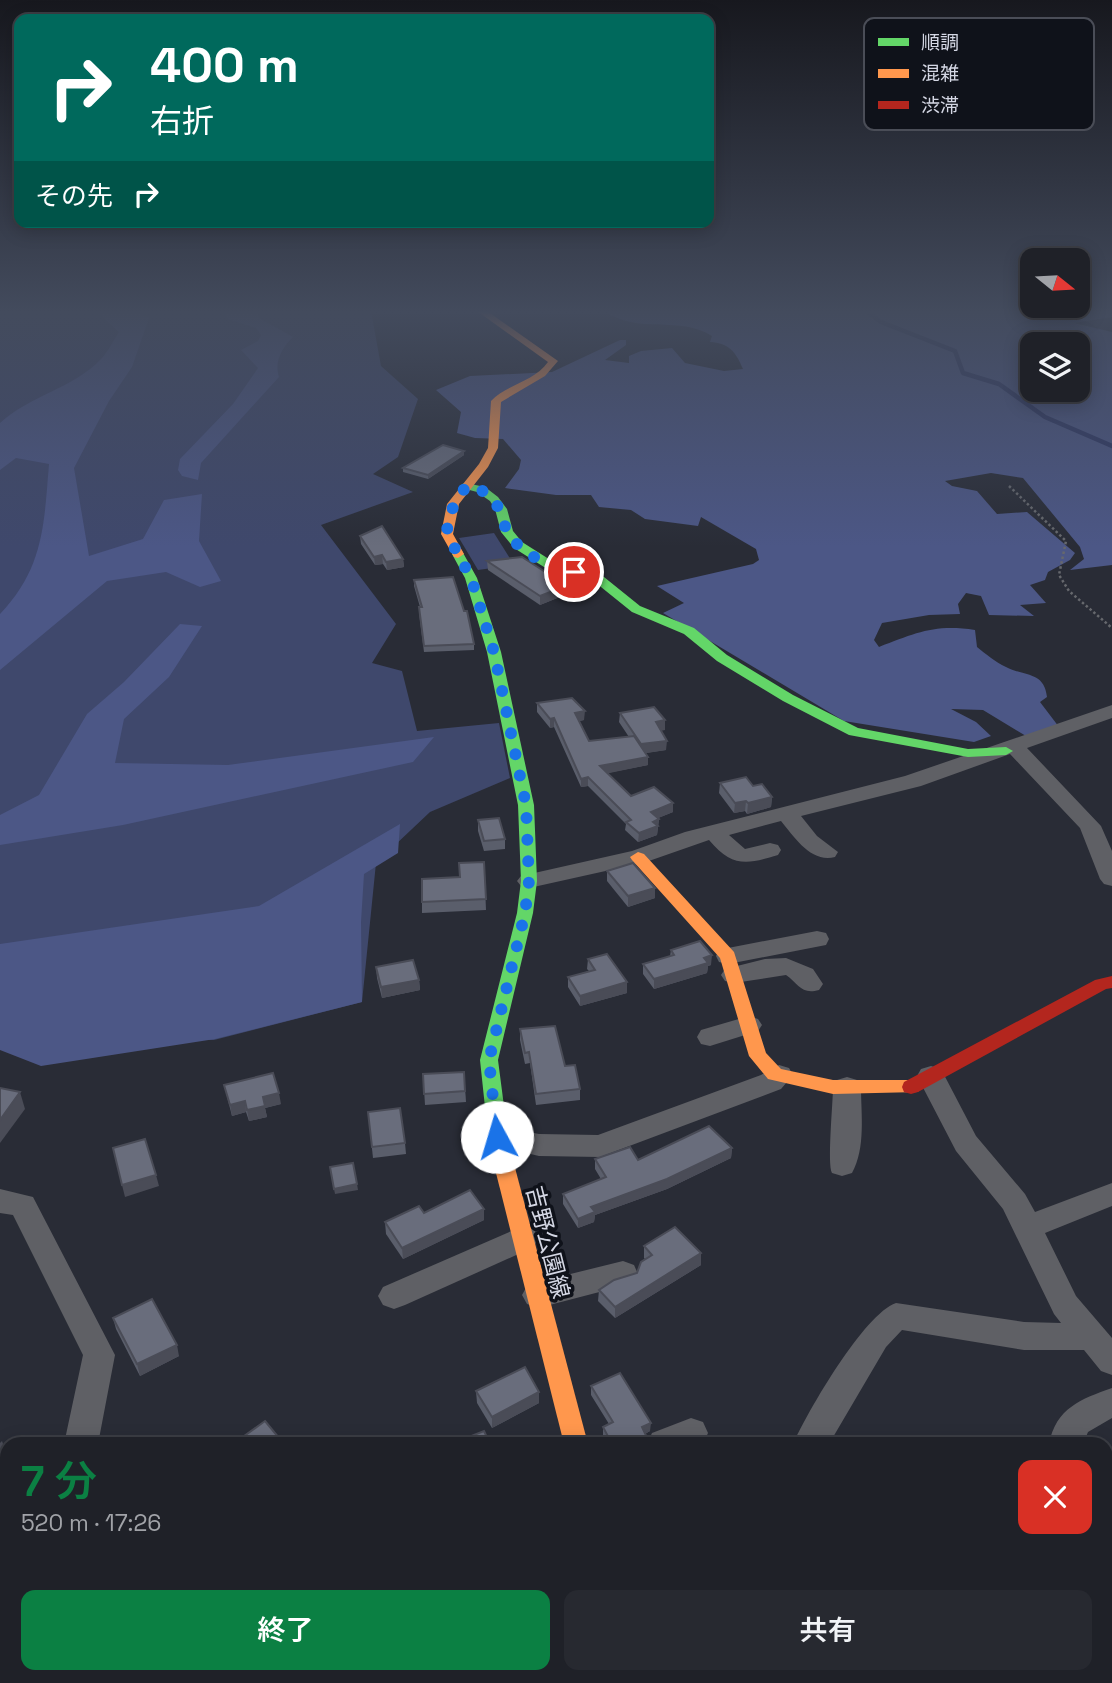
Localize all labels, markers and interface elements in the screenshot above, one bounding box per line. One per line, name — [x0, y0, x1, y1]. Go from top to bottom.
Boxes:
legend — [864, 18, 1094, 130]
text: 順調 — [921, 30, 959, 55]
text: 400 m — [150, 34, 299, 96]
icon: right — [35, 42, 126, 133]
text: 混雑 — [921, 61, 959, 86]
text: 渋滞 — [921, 93, 959, 118]
text: 右折 — [150, 101, 214, 141]
icon: right — [127, 175, 165, 213]
text: その先 — [35, 179, 113, 213]
north arrow — [1020, 248, 1090, 318]
map controls — [1020, 248, 1090, 402]
button: layers — [1020, 332, 1090, 402]
pin — [544, 542, 604, 602]
icon: arrive — [555, 553, 593, 591]
position arrow — [460, 1100, 534, 1174]
street label: 吉野公園線 — [520, 1183, 576, 1301]
text: 7 分 — [21, 1455, 97, 1508]
button: close — [1018, 1460, 1092, 1534]
text: 520 m · 17:26 — [21, 1508, 161, 1538]
button: 終了 — [21, 1590, 550, 1670]
button: 共有 — [564, 1590, 1092, 1670]

